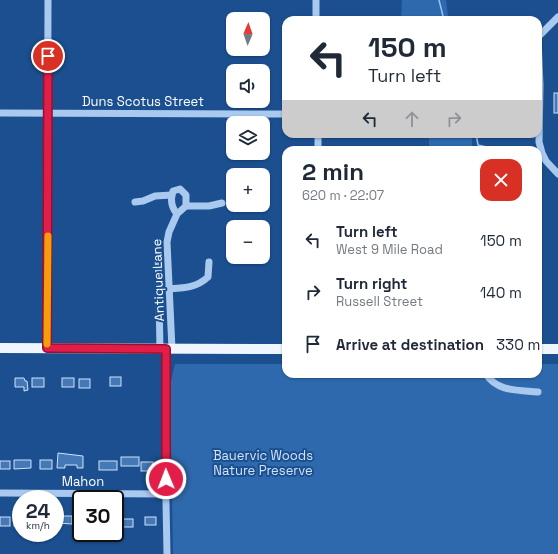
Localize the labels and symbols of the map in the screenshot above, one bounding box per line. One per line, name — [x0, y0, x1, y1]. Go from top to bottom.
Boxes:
north arrow — [226, 12, 270, 56]
pin — [31, 39, 65, 73]
street label: Duns Scotus Street — [82, 93, 204, 110]
street label: Antique Lane — [148, 238, 168, 322]
park label: Bauervic Woods Nature Preserve — [213, 447, 313, 479]
position arrow — [145, 458, 187, 500]
street label: Mahon — [62, 473, 104, 490]
speed limit sign: 30 — [72, 490, 124, 542]

